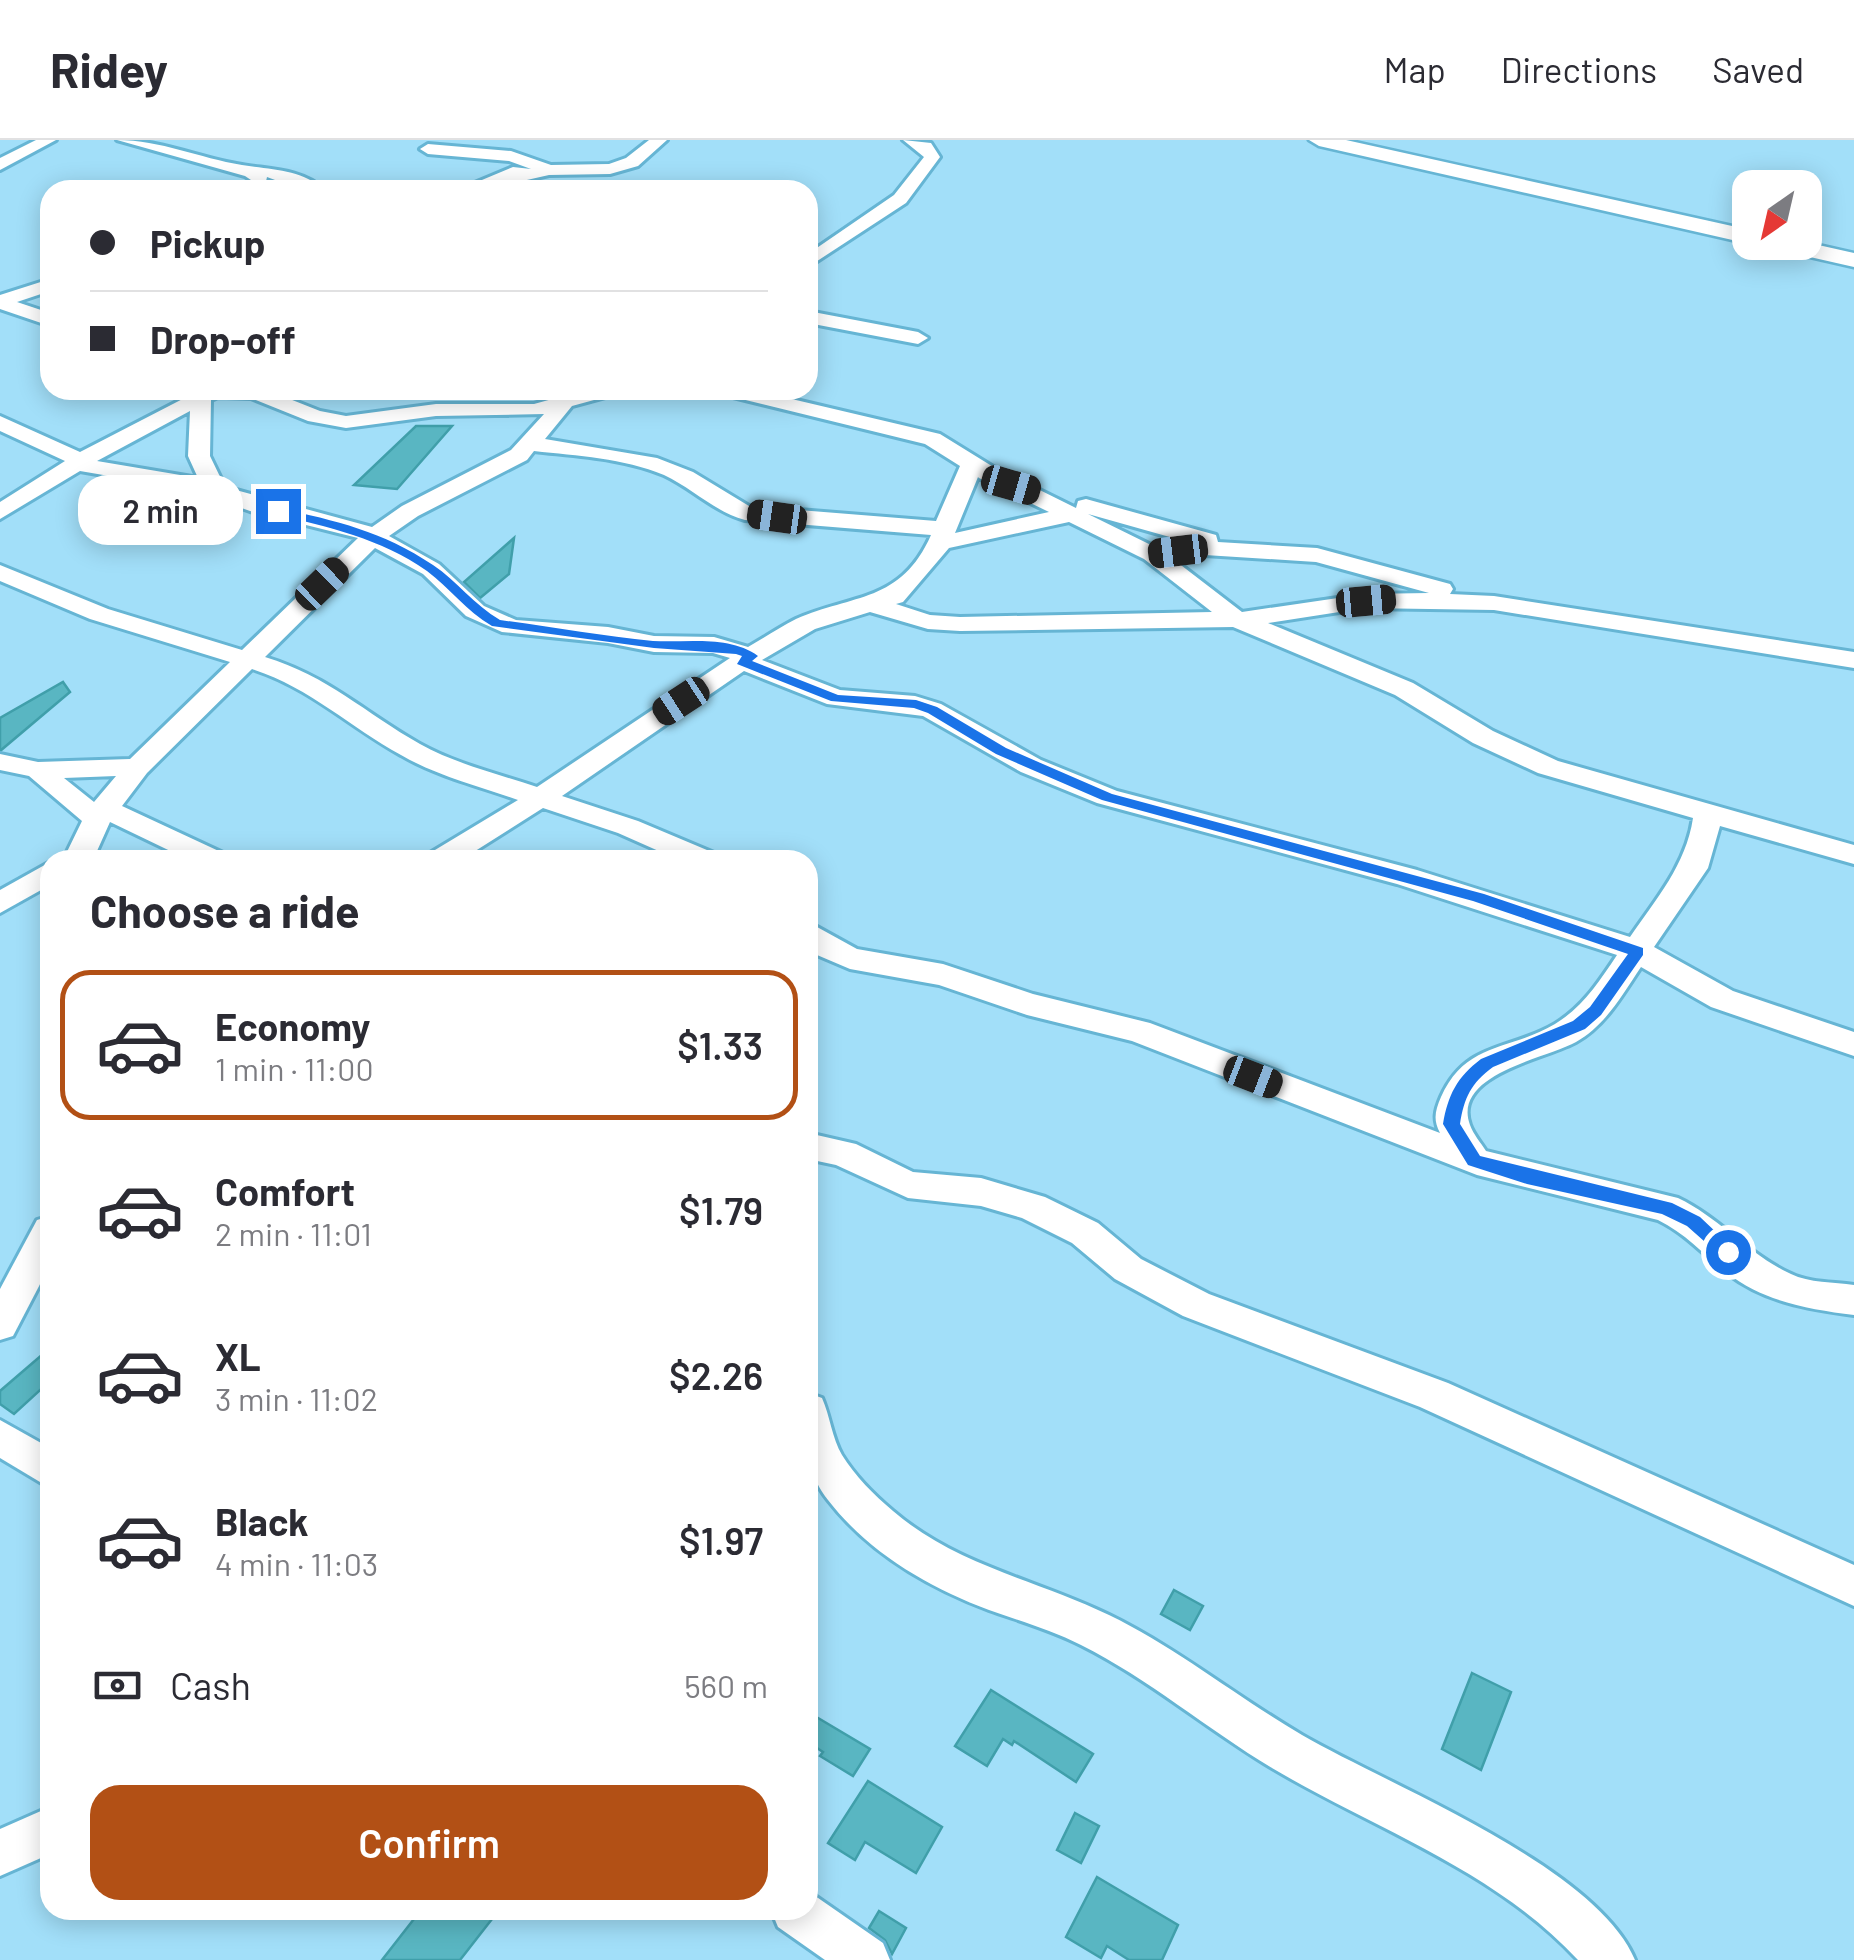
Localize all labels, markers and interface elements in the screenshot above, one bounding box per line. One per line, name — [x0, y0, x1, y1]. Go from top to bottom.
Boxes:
text: Ridey — [50, 40, 168, 98]
text: Map — [1384, 48, 1446, 90]
text: Directions — [1501, 48, 1657, 90]
text: Saved — [1712, 48, 1804, 90]
north arrow — [1732, 170, 1822, 260]
map controls — [1732, 170, 1822, 260]
text: Pickup — [150, 220, 265, 266]
text: Drop-off — [150, 316, 296, 362]
car — [978, 462, 1044, 508]
callout: 2 min — [78, 476, 243, 546]
route end — [256, 489, 301, 534]
text: 2 min — [122, 491, 199, 529]
car — [745, 498, 809, 536]
car — [1146, 532, 1210, 570]
car — [290, 552, 354, 616]
car — [1335, 583, 1397, 619]
car — [648, 672, 714, 730]
text: Choose a ride — [90, 883, 360, 937]
icon: car — [95, 1000, 185, 1090]
text: Economy — [215, 1003, 370, 1049]
text: $1.33 — [677, 1022, 763, 1068]
text: 1 min · 11:00 — [215, 1049, 374, 1087]
car — [1220, 1052, 1286, 1102]
icon: car — [95, 1165, 185, 1255]
text: Comfort — [215, 1168, 355, 1214]
text: $1.79 — [679, 1187, 763, 1233]
text: 2 min · 11:01 — [215, 1214, 372, 1252]
route start — [1706, 1230, 1751, 1275]
icon: car — [95, 1330, 185, 1420]
text: XL — [215, 1333, 261, 1379]
text: $2.26 — [669, 1352, 763, 1398]
text: 3 min · 11:02 — [215, 1379, 378, 1417]
icon: car — [95, 1495, 185, 1585]
text: Black — [215, 1498, 309, 1544]
text: $1.97 — [679, 1517, 763, 1563]
text: 4 min · 11:03 — [215, 1544, 378, 1582]
icon: cash — [90, 1658, 145, 1713]
text: Cash — [170, 1662, 251, 1708]
text: 560 m — [684, 1666, 768, 1704]
button: Confirm — [90, 1785, 768, 1900]

